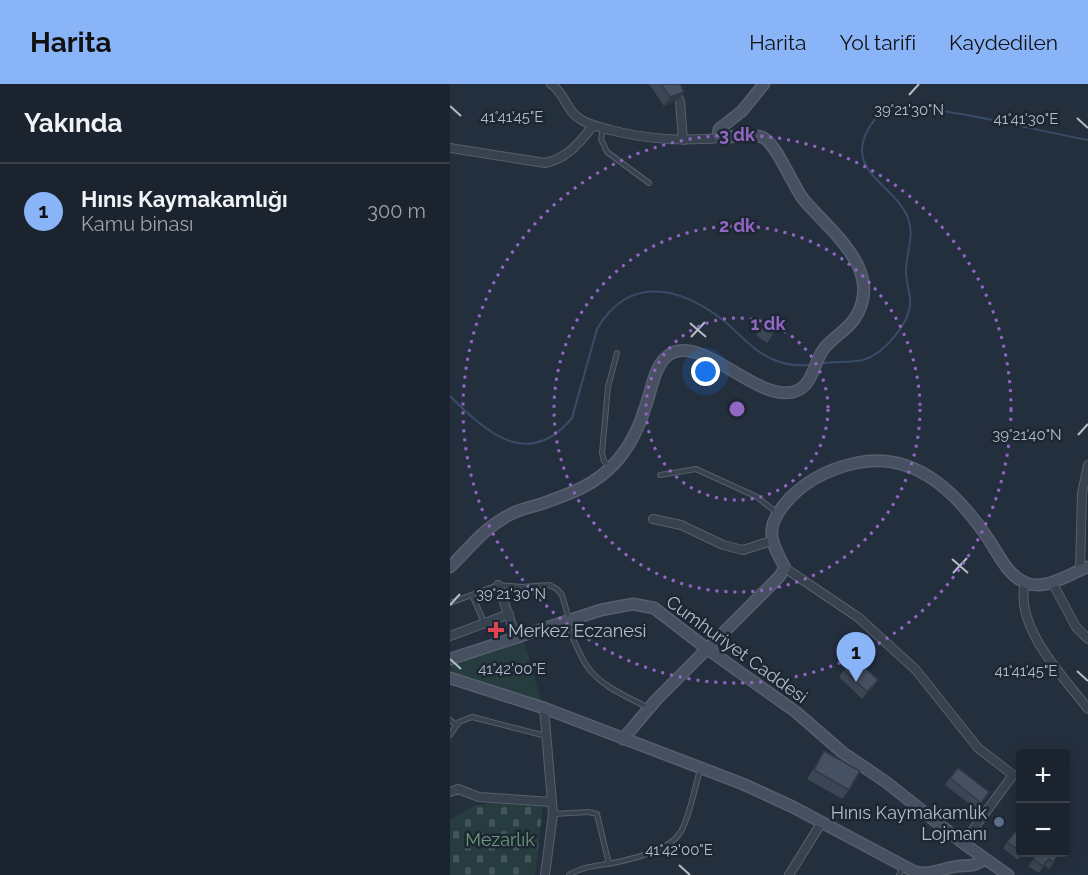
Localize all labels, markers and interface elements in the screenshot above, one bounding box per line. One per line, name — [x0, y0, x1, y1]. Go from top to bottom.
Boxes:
text: Harita — [30, 26, 112, 59]
text: Harita — [749, 30, 806, 55]
text: Yol tarifi — [839, 30, 916, 55]
text: Kaydedilen — [949, 30, 1058, 55]
text: 39°21'30"N — [874, 101, 944, 119]
text: Yakında — [24, 108, 122, 138]
text: 41°41'45"E — [481, 108, 544, 126]
text: 41°41'30"E — [994, 110, 1058, 128]
text: 3 dk — [719, 124, 756, 145]
text: Hınıs Kaymakamlığı — [81, 186, 288, 212]
text: 1 — [39, 199, 48, 223]
text: 300 m — [367, 199, 426, 223]
text: Kamu binası — [81, 212, 193, 236]
text: 2 dk — [719, 215, 756, 236]
text: 1 dk — [751, 313, 786, 334]
your location — [691, 357, 720, 386]
centre of rings — [727, 399, 747, 419]
text: 39°21'40"N — [992, 426, 1062, 444]
text: 39°21'30"N — [476, 585, 546, 603]
street label: Cumhuriyet Caddesi — [662, 591, 812, 707]
place label: Merkez Eczanesi — [508, 620, 646, 641]
marker: Merkez Eczanesi — [489, 623, 503, 637]
pin: 1 — [836, 632, 876, 682]
text: 41°42'00"E — [478, 660, 546, 678]
text: 41°41'45"E — [995, 662, 1058, 680]
map controls — [1016, 749, 1070, 857]
button: + — [1016, 749, 1070, 803]
place label: Hınıs Kaymakamlık Lojmanı — [831, 802, 987, 844]
button: − — [1016, 803, 1070, 857]
marker: Hınıs Kaymakamlık Lojmanı — [992, 815, 1006, 829]
park label: Mezarlık — [465, 829, 535, 850]
text: 41°42'00"E — [645, 841, 713, 859]

